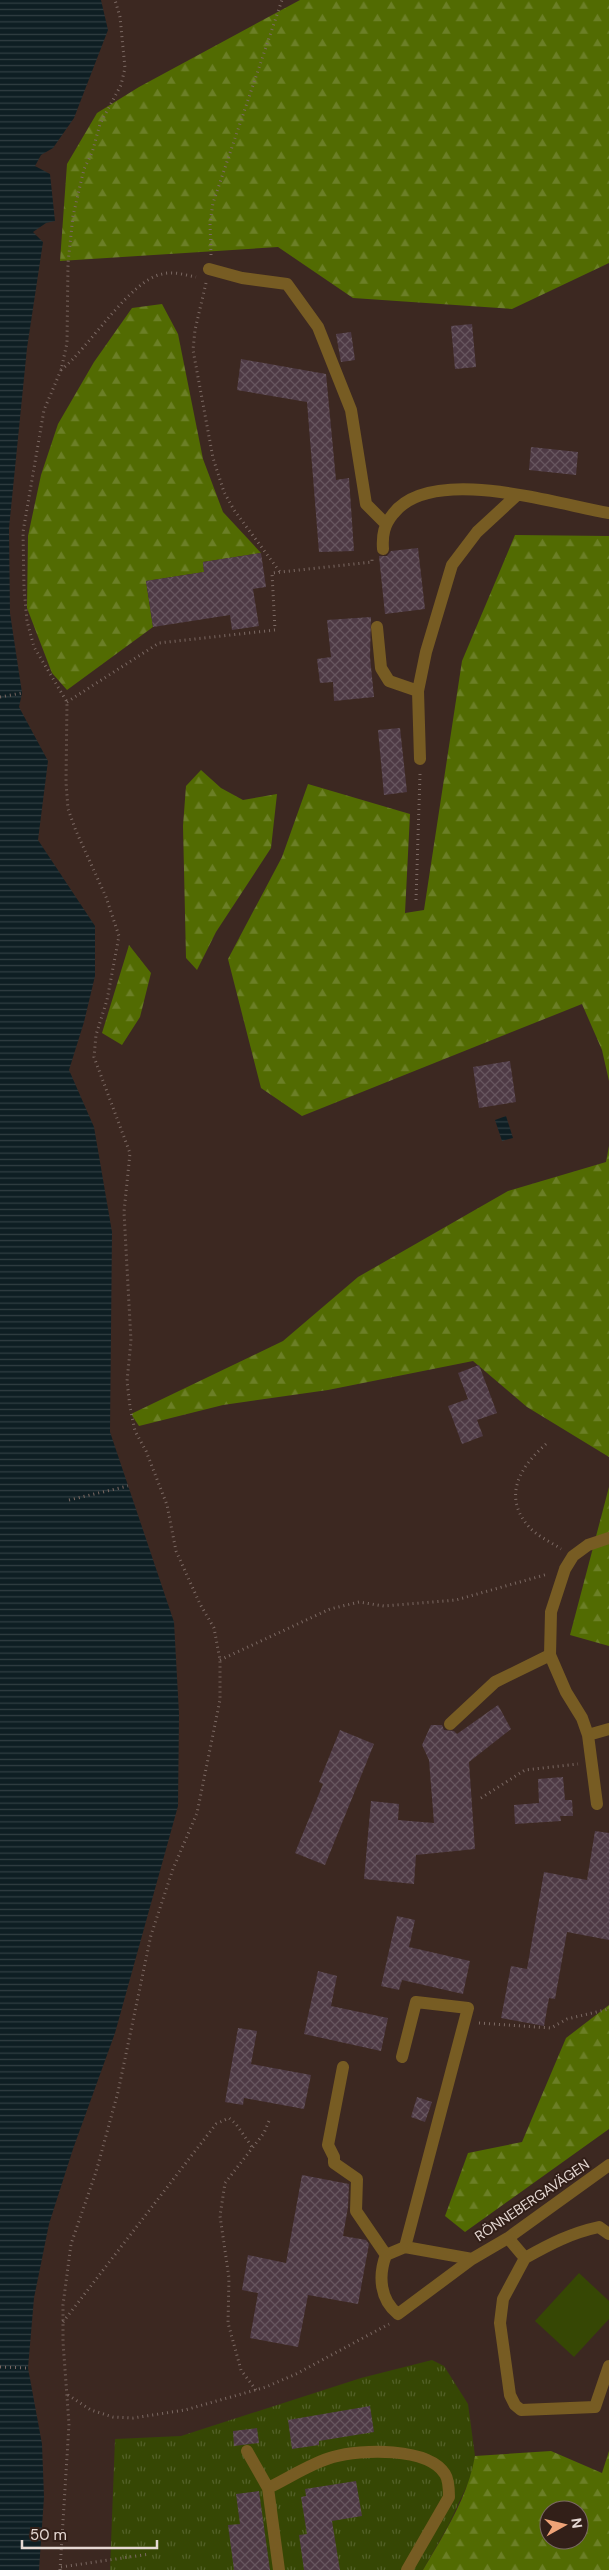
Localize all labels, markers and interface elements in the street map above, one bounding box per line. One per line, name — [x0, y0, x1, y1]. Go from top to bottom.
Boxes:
street label: RÖNNEBERGAVÄGEN — [471, 2155, 593, 2245]
north arrow — [539, 2500, 589, 2550]
text: N — [567, 2517, 586, 2530]
scale bar — [22, 2518, 158, 2550]
text: 50 m — [30, 2525, 67, 2545]

